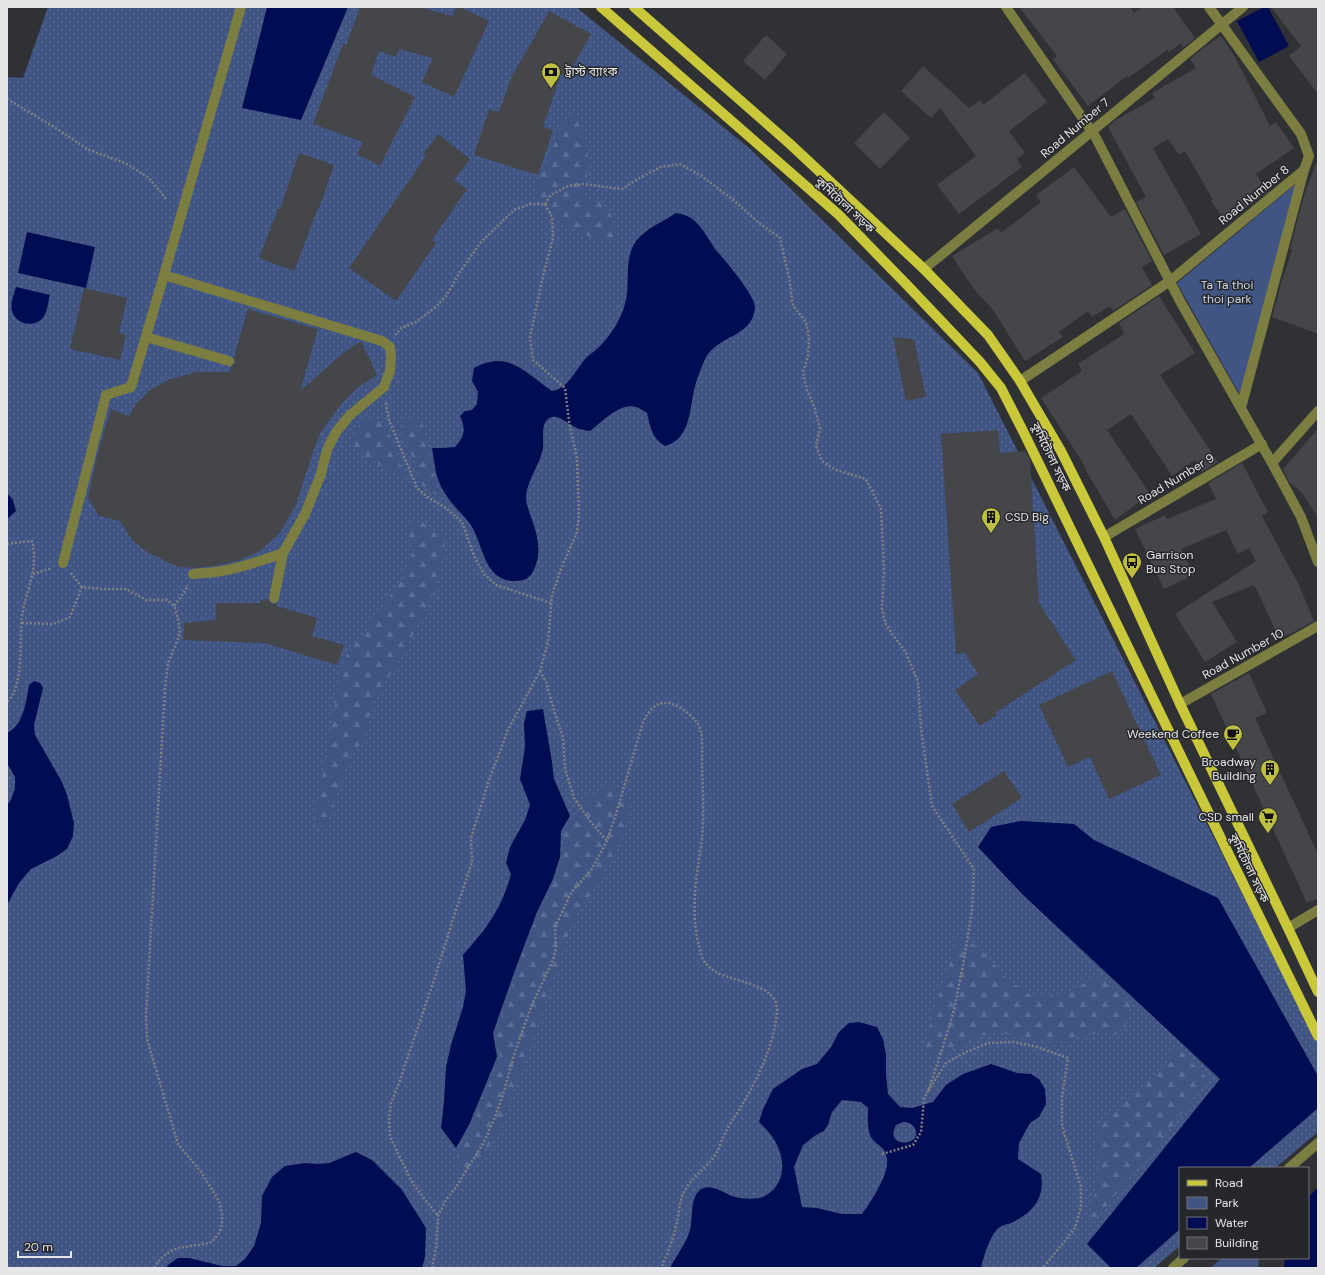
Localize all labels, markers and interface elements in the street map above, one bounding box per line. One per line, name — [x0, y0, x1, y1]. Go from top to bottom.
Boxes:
bank icon: ট্রাস্ট ব্যাংক — [540, 61, 562, 89]
place label: ট্রাস্ট ব্যাংক — [564, 64, 618, 80]
street label: Road Number 7 — [1037, 94, 1113, 162]
street label: Road Number 8 — [1215, 162, 1293, 228]
street label: কুর্মিটোলা সড়ক — [811, 173, 878, 237]
park label: Ta Ta thoi thoi park — [1201, 277, 1253, 307]
street label: কুর্মিটোলা সড়ক — [1027, 419, 1075, 495]
street label: Road Number 9 — [1135, 450, 1217, 508]
building icon: CSD Big — [980, 506, 1002, 534]
place label: CSD Big — [1005, 509, 1049, 525]
place label: Garrison Bus Stop — [1146, 547, 1195, 577]
bus stop icon: Garrison Bus Stop — [1121, 551, 1143, 579]
street label: Road Number 10 — [1199, 625, 1287, 683]
cafe icon: Weekend Coffee — [1222, 723, 1244, 751]
place label: Weekend Coffee — [1127, 726, 1219, 742]
place label: Broadway Building — [1201, 754, 1256, 784]
building icon: Broadway Building — [1259, 758, 1281, 786]
supermarket icon: CSD small — [1257, 806, 1279, 834]
place label: CSD small — [1198, 809, 1254, 825]
street label: কুর্মিটোলা সড়ক — [1225, 830, 1273, 906]
legend — [1179, 1167, 1309, 1259]
text: Road — [1215, 1175, 1243, 1191]
text: Park — [1215, 1195, 1239, 1211]
text: Water — [1215, 1215, 1249, 1231]
scale bar — [18, 1233, 71, 1259]
text: Building — [1215, 1235, 1259, 1251]
text: 20 m — [24, 1239, 53, 1255]

